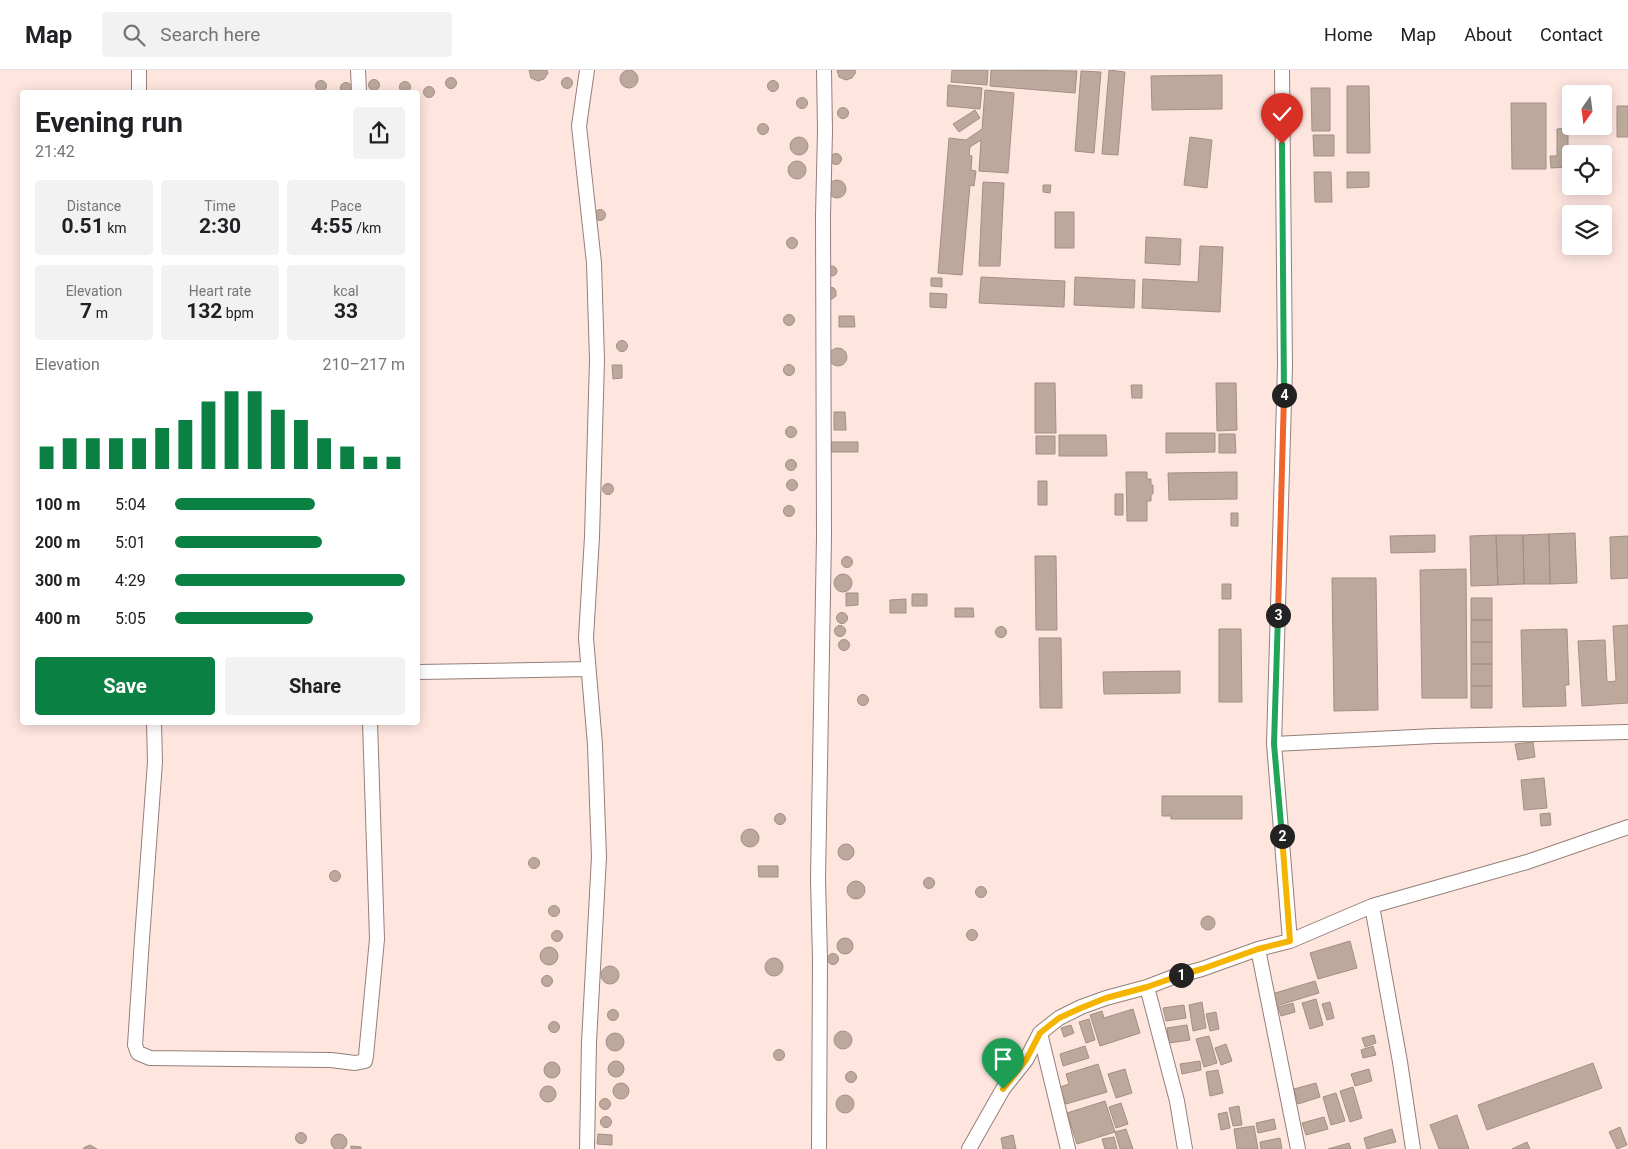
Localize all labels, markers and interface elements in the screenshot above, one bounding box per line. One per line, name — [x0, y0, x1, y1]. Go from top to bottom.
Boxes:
search box — [102, 12, 452, 57]
text: Map — [25, 21, 72, 49]
icon: search — [120, 21, 148, 49]
text: Search here — [160, 23, 260, 46]
text: Home — [1324, 24, 1373, 45]
text: Map — [1401, 24, 1436, 45]
text: About — [1464, 24, 1512, 45]
text: Contact — [1540, 24, 1603, 45]
north arrow — [1562, 85, 1612, 135]
map controls — [1562, 85, 1612, 255]
pin — [1261, 93, 1303, 144]
icon: check — [1268, 100, 1296, 128]
text: Evening run — [35, 106, 183, 139]
button: share — [353, 107, 405, 159]
text: 21:42 — [35, 142, 75, 161]
button: locate — [1562, 145, 1612, 195]
text: Distance — [67, 198, 121, 214]
text: Time — [204, 198, 236, 214]
text: Pace — [330, 198, 362, 214]
button: layers — [1562, 205, 1612, 255]
text: 0.51 — [61, 214, 104, 238]
text: 2:30 — [199, 214, 241, 238]
text: 4:55 — [311, 214, 353, 238]
text: km — [104, 220, 127, 236]
text: /km — [353, 220, 381, 236]
text: Elevation — [66, 283, 122, 299]
text: Heart rate — [189, 283, 251, 299]
text: kcal — [333, 283, 359, 299]
text: 7 — [80, 299, 92, 323]
text: 132 — [186, 299, 222, 323]
text: 33 — [334, 299, 358, 323]
text: m — [92, 305, 108, 321]
text: bpm — [222, 305, 254, 321]
text: Elevation — [35, 355, 100, 374]
text: 210–217 m — [323, 355, 405, 374]
pin: 4 — [1272, 382, 1296, 408]
text: 4 — [1280, 387, 1289, 403]
text: 100 m — [35, 495, 80, 514]
text: 5:04 — [115, 495, 146, 514]
text: 200 m — [35, 533, 80, 552]
text: 5:01 — [115, 533, 146, 552]
text: 300 m — [35, 571, 80, 590]
text: 4:29 — [115, 571, 146, 590]
pin: 3 — [1266, 602, 1290, 628]
text: 3 — [1274, 607, 1283, 623]
text: 400 m — [35, 609, 80, 628]
text: 5:05 — [115, 609, 146, 628]
button: Save — [35, 657, 215, 715]
button: Share — [225, 657, 405, 715]
pin: 2 — [1270, 824, 1294, 848]
text: 2 — [1278, 828, 1287, 844]
pin: 1 — [1168, 962, 1194, 988]
text: 1 — [1177, 967, 1186, 983]
pin — [982, 1038, 1024, 1089]
icon: arrive — [989, 1045, 1017, 1073]

